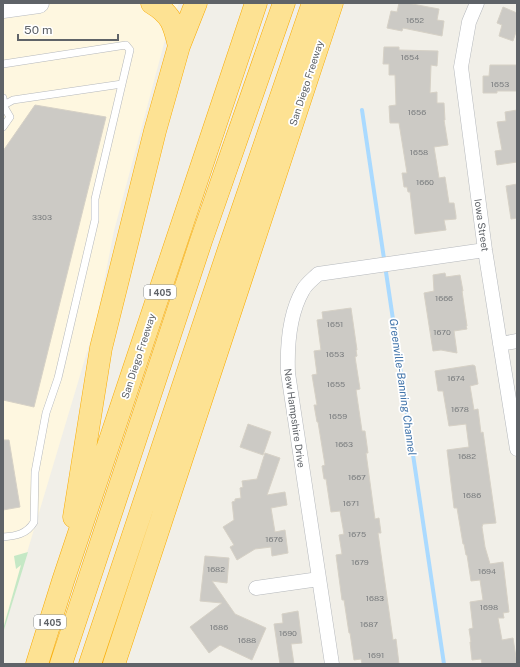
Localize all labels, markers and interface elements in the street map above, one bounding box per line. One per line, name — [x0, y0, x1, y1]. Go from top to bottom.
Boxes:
house number: 1652 — [406, 15, 424, 25]
scale bar — [18, 16, 118, 42]
text: 50 m — [24, 23, 52, 37]
street label: San Diego Freeway — [287, 38, 326, 127]
house number: 1654 — [401, 52, 419, 62]
house number: 1653 — [491, 79, 509, 89]
house number: 1656 — [408, 107, 426, 117]
house number: 1658 — [410, 147, 428, 157]
house number: 1660 — [416, 177, 434, 187]
street label: Iowa Street — [472, 198, 492, 252]
house number: 3303 — [32, 212, 52, 222]
road number: I 405 — [144, 285, 176, 299]
house number: 1666 — [435, 293, 453, 303]
street label: San Diego Freeway — [119, 311, 158, 400]
water label: Greenville-Banning Channel — [387, 318, 419, 456]
house number: 1651 — [327, 319, 343, 329]
house number: 1670 — [433, 327, 451, 337]
house number: 1653 — [326, 349, 344, 359]
street label: New Hampshire Drive — [282, 368, 308, 469]
house number: 1674 — [447, 373, 465, 383]
house number: 1655 — [327, 379, 345, 389]
house number: 1678 — [451, 404, 469, 414]
house number: 1659 — [329, 411, 347, 421]
house number: 1663 — [335, 439, 353, 449]
house number: 1682 — [458, 451, 476, 461]
house number: 1667 — [348, 472, 366, 482]
house number: 1686 — [463, 490, 481, 500]
house number: 1671 — [343, 498, 359, 508]
house number: 1675 — [348, 529, 366, 539]
house number: 1676 — [265, 534, 283, 544]
house number: 1679 — [351, 557, 369, 567]
house number: 1682 — [207, 564, 225, 574]
house number: 1694 — [478, 566, 496, 576]
house number: 1683 — [366, 593, 384, 603]
house number: 1698 — [480, 602, 498, 612]
road number: I 405 — [34, 615, 66, 629]
house number: 1687 — [360, 619, 378, 629]
house number: 1686 — [210, 622, 228, 632]
house number: 1690 — [279, 628, 297, 638]
house number: 1688 — [238, 635, 256, 645]
house number: 1691 — [368, 650, 384, 660]

